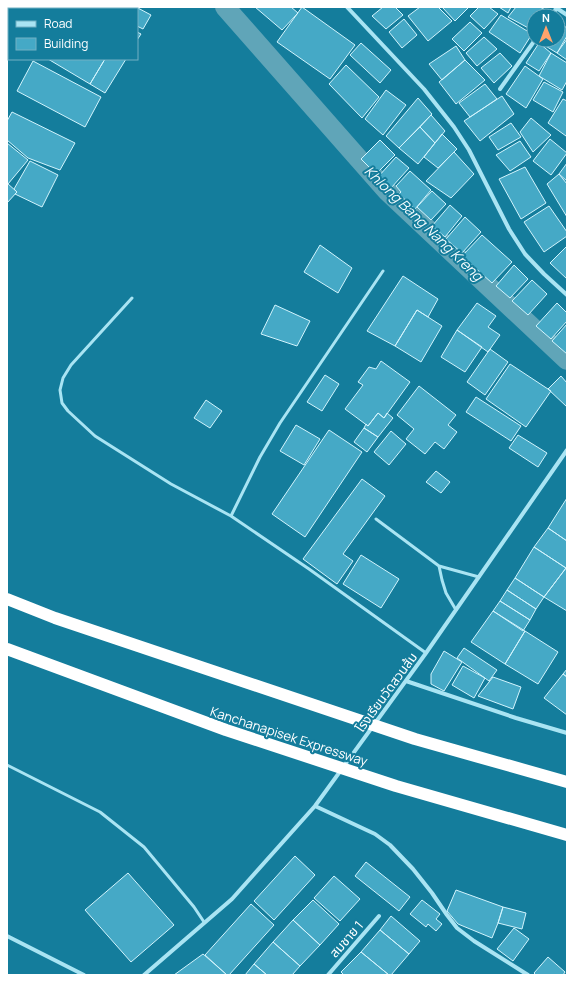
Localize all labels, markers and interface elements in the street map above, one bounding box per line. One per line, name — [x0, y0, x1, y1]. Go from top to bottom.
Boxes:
legend — [8, 8, 138, 60]
north arrow — [526, 8, 566, 48]
text: N — [542, 10, 550, 25]
text: Road — [44, 15, 72, 32]
text: Building — [44, 35, 88, 52]
water label: Khlong Bang Nang Kreng — [361, 161, 489, 286]
street label: โรงเรียนวัดสวนส้ม — [351, 648, 421, 736]
street label: Kanchanapisek Expressway — [208, 702, 370, 770]
street label: สมชาย 1 — [325, 917, 367, 961]

